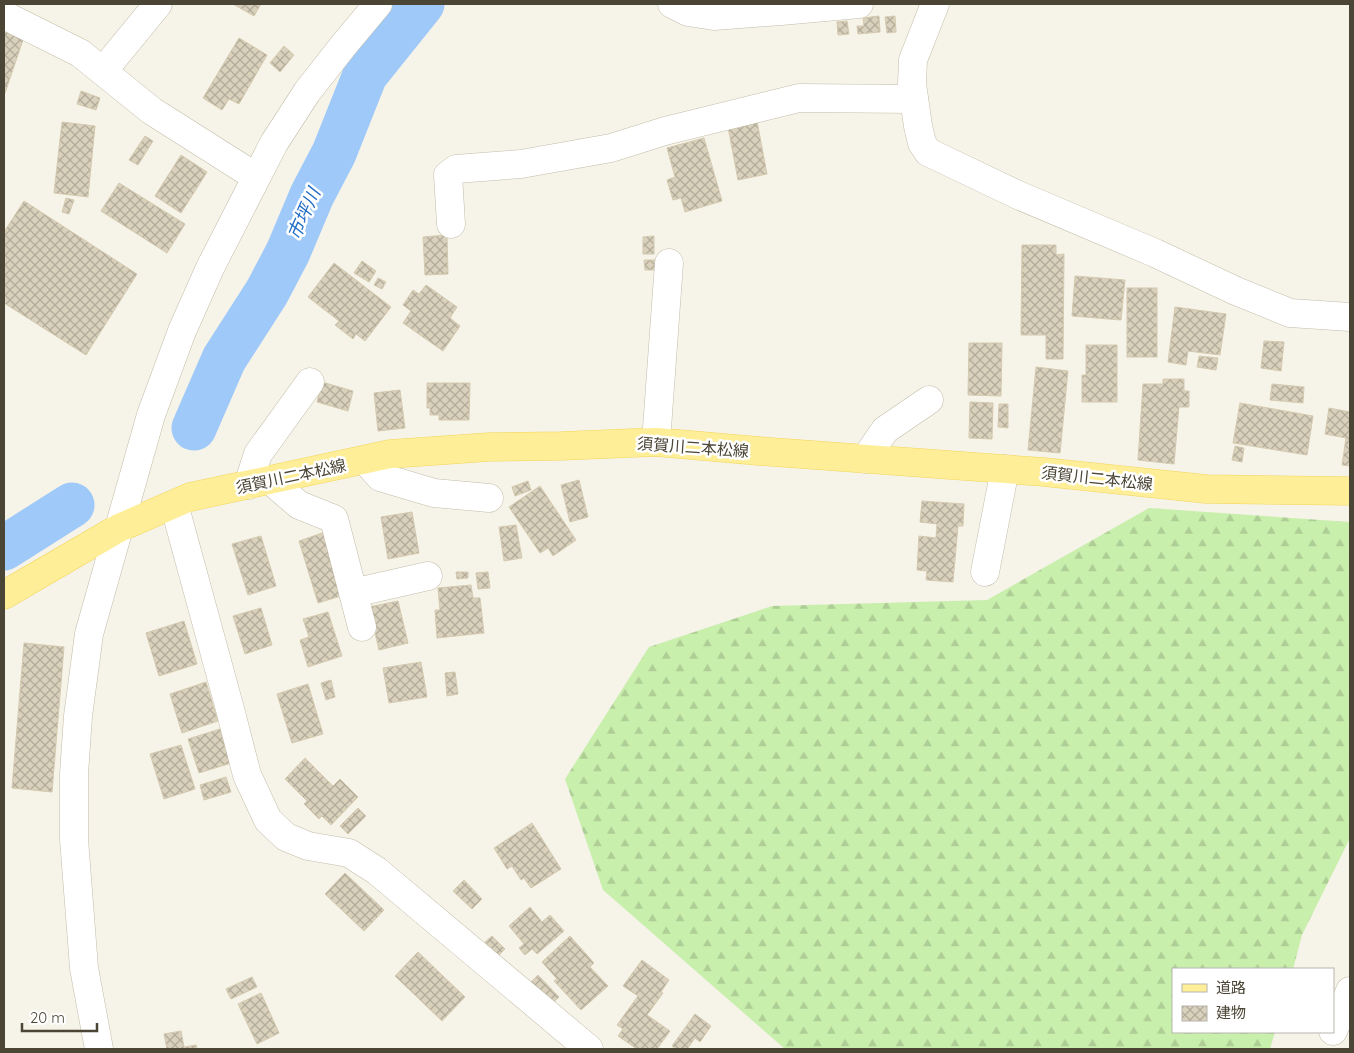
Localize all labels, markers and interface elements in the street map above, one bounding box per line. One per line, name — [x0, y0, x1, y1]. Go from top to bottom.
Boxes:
water label: 市坪川 — [282, 183, 326, 243]
street label: 須賀川二本松線 — [636, 433, 750, 461]
street label: 須賀川二本松線 — [234, 455, 348, 497]
street label: 須賀川二本松線 — [1040, 462, 1154, 494]
legend — [1172, 968, 1334, 1033]
text: 道路 — [1216, 978, 1246, 997]
scale bar — [22, 1000, 98, 1032]
text: 建物 — [1216, 1003, 1246, 1022]
text: 20 m — [30, 1008, 65, 1027]

